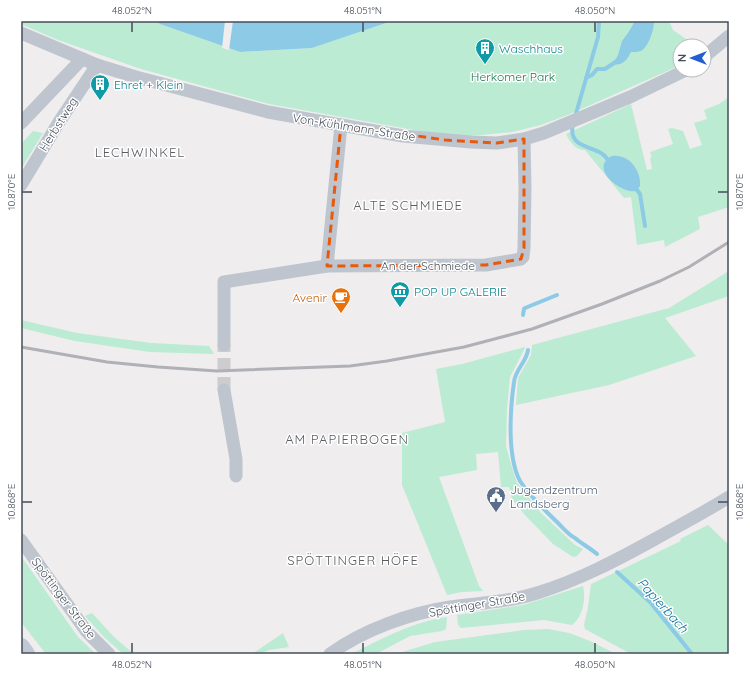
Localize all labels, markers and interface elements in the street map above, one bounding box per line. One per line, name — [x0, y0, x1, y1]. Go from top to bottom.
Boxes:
text: 48.052°N — [112, 4, 152, 17]
text: 48.051°N — [344, 4, 382, 17]
text: 48.050°N — [575, 4, 615, 17]
building icon: Waschhaus — [474, 37, 496, 65]
north arrow — [672, 38, 712, 78]
place label: Waschhaus — [499, 41, 563, 56]
text: N — [675, 54, 689, 62]
park label: Herkomer Park — [471, 69, 555, 84]
building icon: Ehret + Klein — [89, 73, 111, 101]
place label: Ehret + Klein — [114, 77, 183, 92]
street label: Herbstweg — [36, 94, 80, 154]
street label: Von-Kühlmann-Straße — [291, 110, 417, 144]
district label: LECHWINKEL — [95, 144, 185, 160]
text: 10.870°E — [5, 173, 18, 210]
text: 10.870°E — [733, 173, 746, 210]
district label: ALTE SCHMIEDE — [353, 197, 463, 213]
street label: An der Schmiede — [381, 258, 475, 273]
museum icon: POP UP GALERIE — [389, 280, 411, 308]
place label: POP UP GALERIE — [414, 284, 507, 299]
cafe icon: Avenir — [330, 286, 352, 314]
place label: Avenir — [292, 290, 327, 305]
district label: AM PAPIERBOGEN — [285, 431, 409, 447]
place label: Jugendzentrum Landsberg — [510, 482, 598, 511]
text: 10.868°E — [5, 483, 18, 520]
text: 10.868°E — [733, 483, 746, 520]
public building icon: Jugendzentrum Landsberg — [485, 485, 507, 513]
district label: SPÖTTINGER HÖFE — [287, 552, 419, 568]
street label: Spöttinger Straße — [29, 555, 99, 642]
water label: Papierbach — [634, 574, 692, 636]
street label: Spöttinger Straße — [428, 588, 526, 620]
text: 48.052°N — [112, 658, 152, 671]
text: 48.051°N — [344, 658, 382, 671]
text: 48.050°N — [575, 658, 615, 671]

